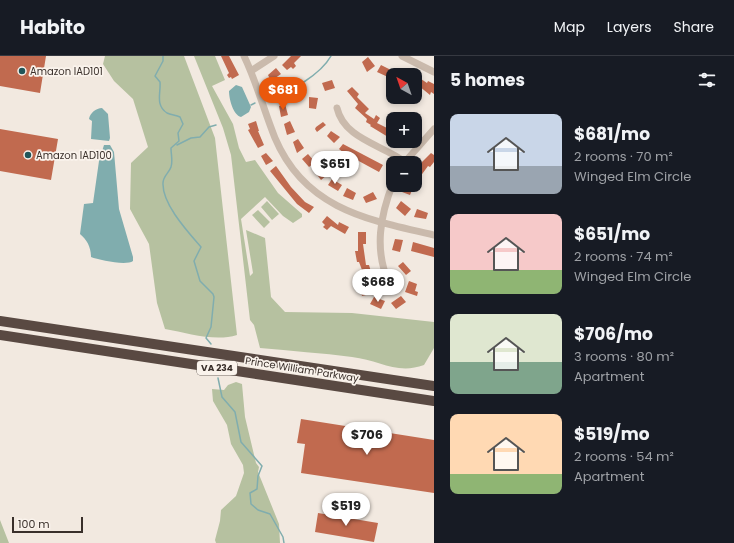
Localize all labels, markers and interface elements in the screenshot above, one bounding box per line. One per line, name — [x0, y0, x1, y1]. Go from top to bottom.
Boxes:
text: Habito — [20, 14, 85, 41]
text: Map — [554, 17, 585, 37]
text: Layers — [607, 17, 651, 37]
text: Share — [673, 17, 714, 37]
place label: Amazon IAD101 — [30, 64, 103, 79]
marker: Amazon IAD101 — [17, 66, 27, 76]
north arrow — [386, 68, 422, 104]
map controls — [386, 68, 422, 192]
text: 5 homes — [450, 68, 525, 92]
icon: filters — [696, 69, 718, 91]
pin: $681 — [259, 77, 307, 111]
text: $681 — [268, 80, 298, 99]
button: + — [386, 112, 422, 148]
text: $681/mo — [574, 122, 650, 146]
icon: home — [482, 130, 530, 178]
text: 2 rooms · 70 m² — [574, 147, 673, 166]
place label: Amazon IAD100 — [36, 148, 112, 163]
marker: Amazon IAD100 — [23, 150, 33, 160]
pin: $651 — [311, 151, 359, 185]
text: $651 — [320, 154, 350, 173]
button: − — [386, 156, 422, 192]
text: Winged Elm Circle — [574, 167, 691, 186]
text: $651/mo — [574, 222, 650, 246]
icon: home — [482, 230, 530, 278]
text: 2 rooms · 74 m² — [574, 247, 673, 266]
text: Winged Elm Circle — [574, 267, 691, 286]
pin: $668 — [354, 269, 402, 303]
text: $668 — [361, 272, 395, 291]
text: $706/mo — [574, 322, 653, 346]
icon: home — [482, 330, 530, 378]
text: 3 rooms · 80 m² — [574, 347, 674, 366]
street label: Prince William Parkway — [244, 353, 360, 386]
road number: VA 234 — [197, 361, 237, 375]
text: Apartment — [574, 367, 644, 386]
pin: $706 — [343, 422, 391, 456]
text: $519/mo — [574, 422, 650, 446]
text: $706 — [351, 425, 383, 444]
icon: home — [482, 430, 530, 478]
text: 2 rooms · 54 m² — [574, 447, 674, 466]
text: Apartment — [574, 467, 644, 486]
pin: $519 — [322, 493, 370, 527]
text: $519 — [331, 496, 361, 515]
scale bar — [12, 515, 83, 534]
text: 100 m — [18, 516, 50, 532]

